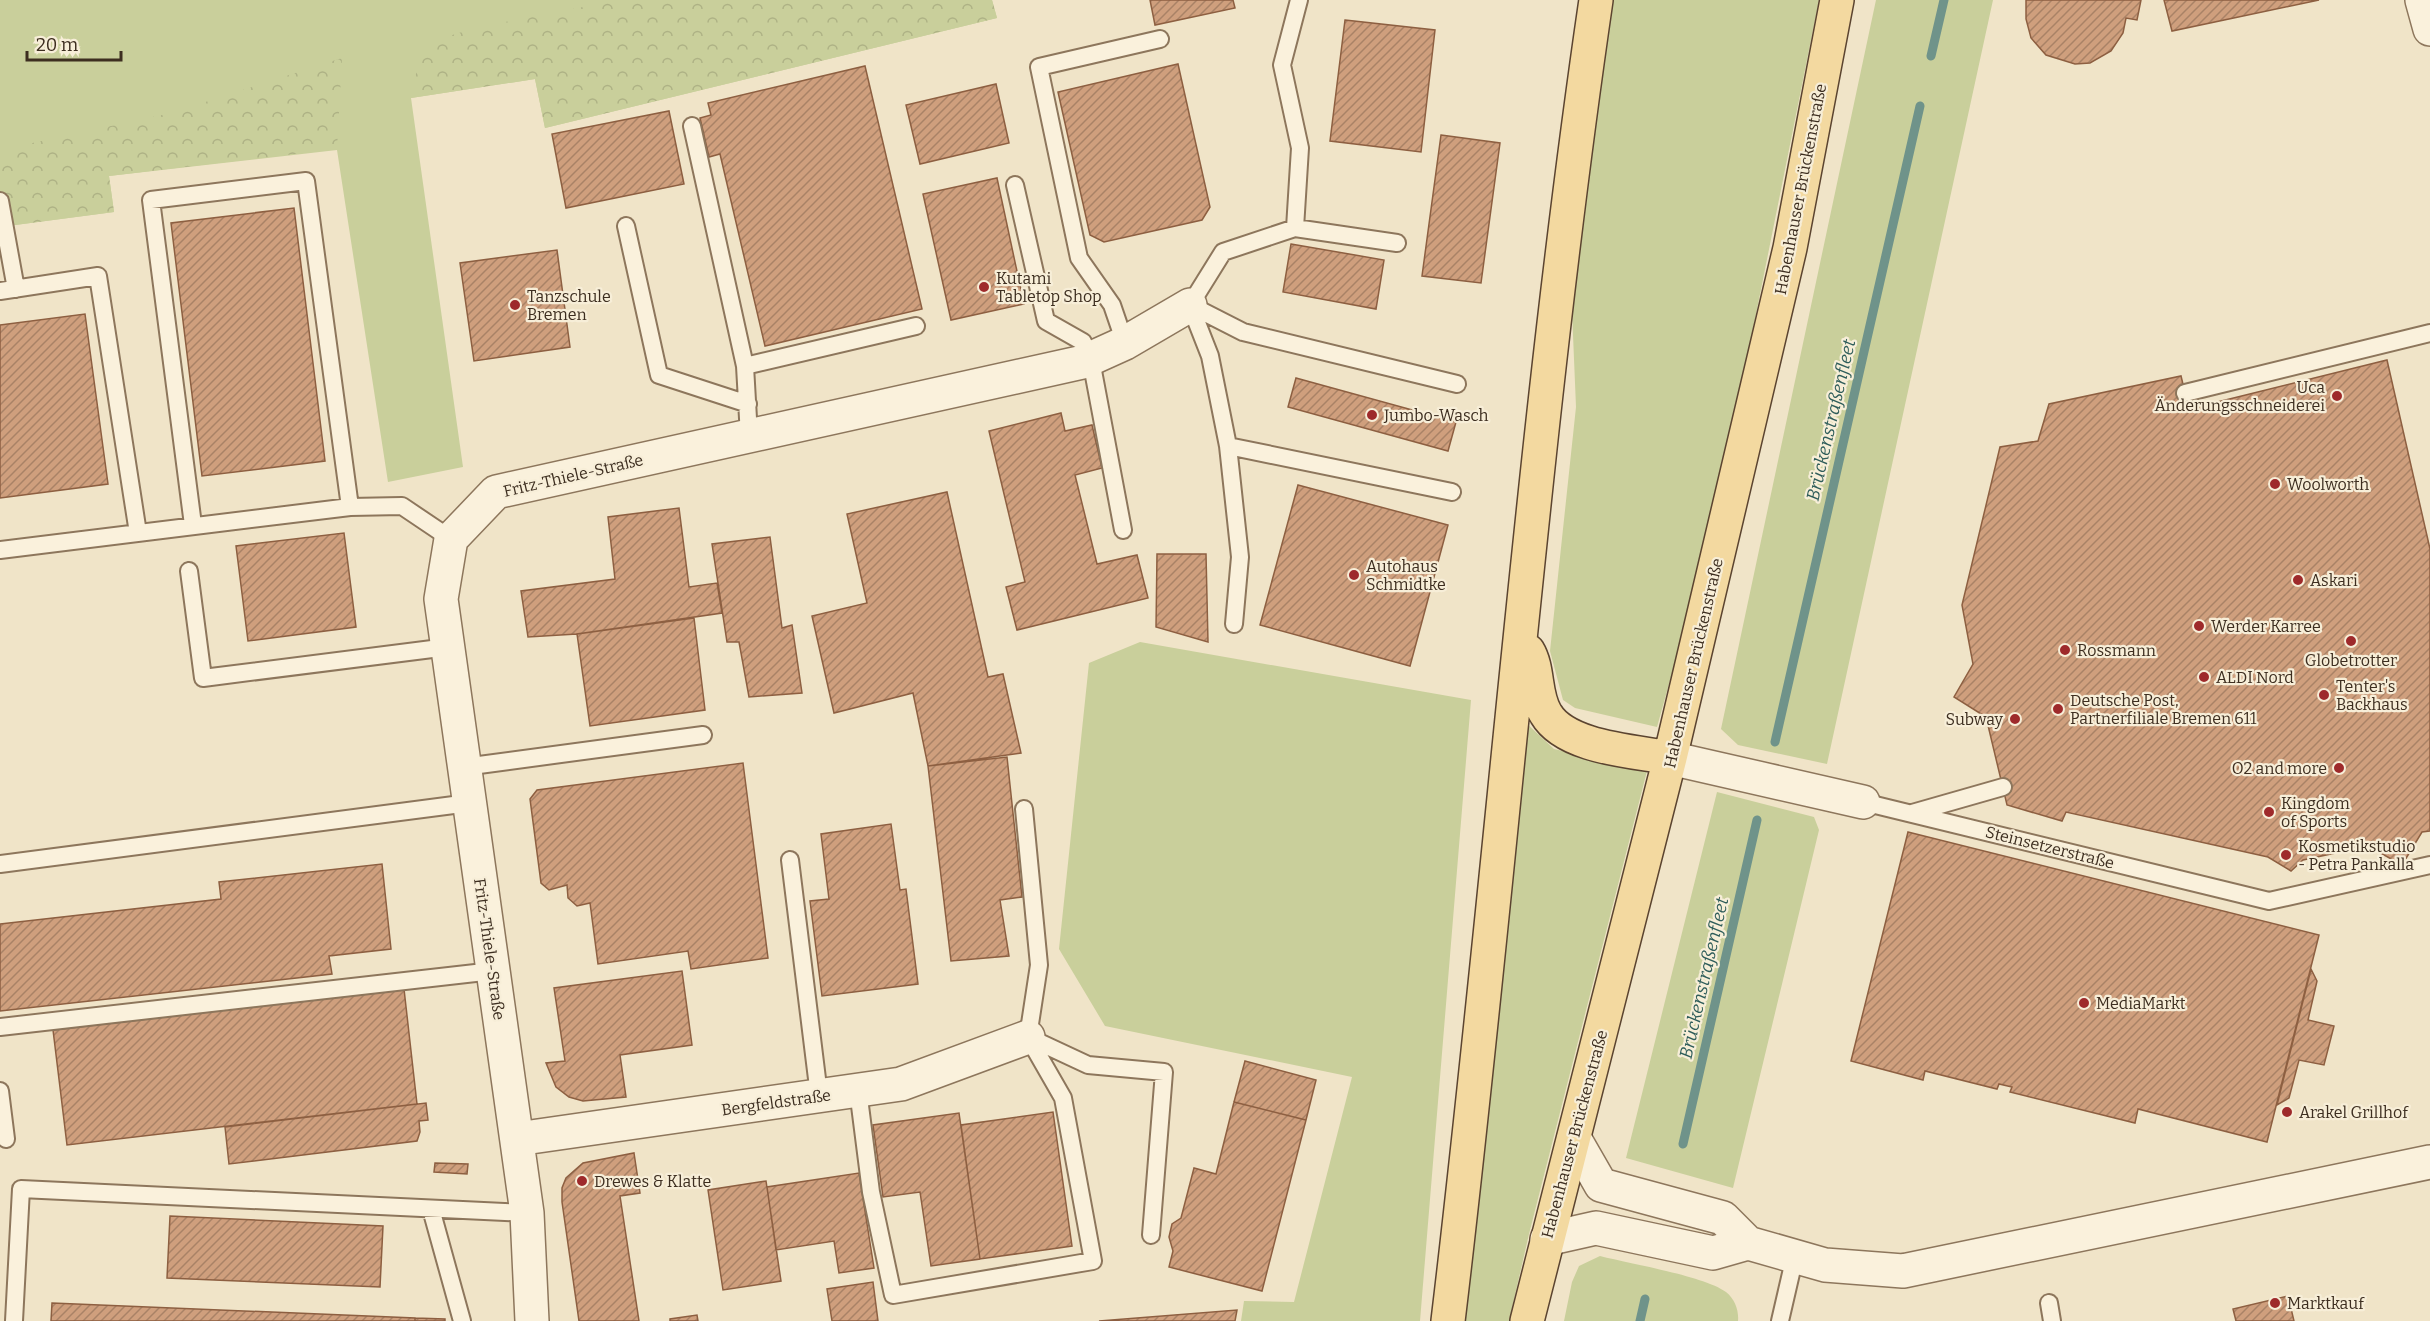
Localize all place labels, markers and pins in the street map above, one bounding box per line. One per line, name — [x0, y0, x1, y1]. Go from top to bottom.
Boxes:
place label: Kutami Tabletop Shop — [996, 269, 1102, 306]
marker: Kutami Tabletop Shop — [977, 280, 991, 294]
place label: Tanzschule Bremen — [527, 287, 611, 324]
marker: Tanzschule Bremen — [508, 298, 522, 312]
place label: Uca Änderungsschneiderei — [2155, 378, 2325, 415]
marker: Uca Änderungsschneiderei — [2330, 389, 2344, 403]
place label: Jumbo-Wasch — [1383, 406, 1488, 425]
marker: Jumbo-Wasch — [1365, 408, 1379, 422]
place label: Woolworth — [2287, 475, 2369, 494]
marker: Woolworth — [2268, 477, 2282, 491]
place label: Autohaus Schmidtke — [1366, 557, 1446, 594]
marker: Autohaus Schmidtke — [1347, 568, 1361, 582]
place label: Askari — [2310, 571, 2358, 590]
marker: Askari — [2291, 573, 2305, 587]
place label: Werder Karree — [2211, 617, 2321, 636]
marker: Werder Karree — [2192, 619, 2206, 633]
marker: Globetrotter — [2344, 634, 2358, 648]
place label: Rossmann — [2077, 641, 2156, 660]
marker: Rossmann — [2058, 643, 2072, 657]
place label: Globetrotter — [2305, 651, 2397, 670]
place label: ALDI Nord — [2216, 668, 2294, 687]
marker: ALDI Nord — [2197, 670, 2211, 684]
place label: Tenter's Backhaus — [2336, 677, 2408, 714]
marker: Tenter's Backhaus — [2317, 688, 2331, 702]
place label: Deutsche Post, Partnerfiliale Bremen 611 — [2070, 691, 2257, 728]
marker: Deutsche Post, Partnerfiliale Bremen 611 — [2051, 702, 2065, 716]
place label: Subway — [1946, 710, 2004, 729]
marker: Subway — [2008, 712, 2022, 726]
place label: O2 and more — [2232, 759, 2327, 778]
marker: O2 and more — [2332, 761, 2346, 775]
place label: Kingdom of Sports — [2281, 794, 2350, 831]
marker: Kingdom of Sports — [2262, 805, 2276, 819]
place label: Kosmetikstudio - Petra Pankalla — [2298, 837, 2415, 874]
marker: Kosmetikstudio - Petra Pankalla — [2279, 848, 2293, 862]
place label: MediaMarkt — [2096, 994, 2186, 1013]
marker: MediaMarkt — [2077, 996, 2091, 1010]
place label: Arakel Grillhof — [2299, 1103, 2409, 1122]
marker: Arakel Grillhof — [2280, 1105, 2294, 1119]
place label: Drewes & Klatte — [594, 1172, 711, 1191]
marker: Drewes & Klatte — [575, 1174, 589, 1188]
place label: Marktkauf — [2287, 1294, 2365, 1313]
marker: Marktkauf — [2268, 1296, 2282, 1310]

